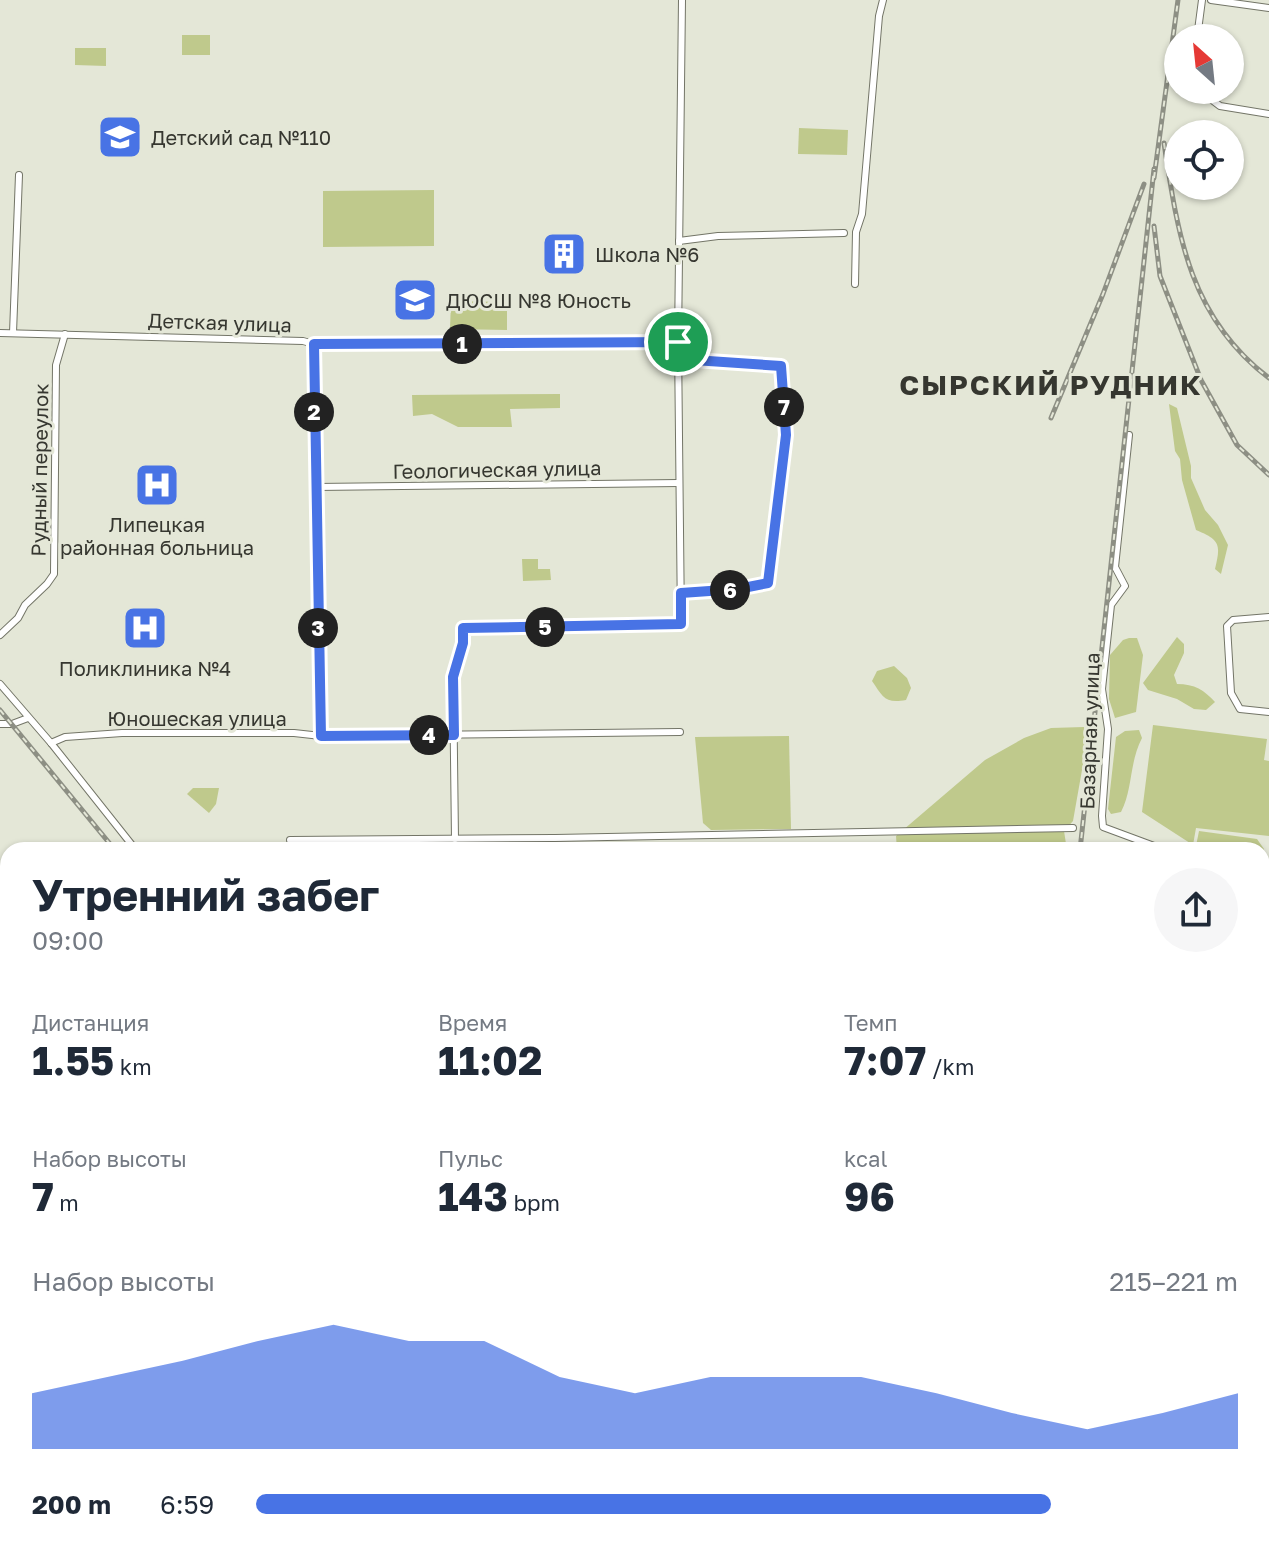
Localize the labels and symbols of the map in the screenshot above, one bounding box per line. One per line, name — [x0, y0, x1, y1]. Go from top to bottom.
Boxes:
north arrow — [1164, 24, 1244, 104]
school or university icon: Детский сад №110 — [96, 113, 144, 161]
place label: Детский сад №110 — [151, 125, 331, 149]
building icon: Школа №6 — [540, 230, 588, 278]
place label: Школа №6 — [595, 242, 699, 266]
school or university icon: ДЮСШ №8 Юность — [391, 276, 439, 324]
place label: ДЮСШ №8 Юность — [446, 288, 631, 312]
street label: Детская улица — [148, 307, 292, 337]
pin — [644, 308, 712, 376]
pin: 1 — [442, 324, 482, 364]
district label: СЫРСКИЙ РУДНИК — [899, 368, 1203, 401]
street label: Рудный переулок — [25, 383, 53, 557]
pin: 7 — [764, 387, 804, 427]
pin: 2 — [294, 392, 334, 432]
street label: Геологическая улица — [392, 455, 602, 483]
hospital icon: Липецкая районная больница — [133, 461, 181, 509]
place label: Липецкая районная больница — [60, 512, 254, 559]
pin: 6 — [710, 570, 750, 610]
hospital icon: Поликлиника №4 — [121, 604, 169, 652]
pin: 5 — [525, 607, 565, 647]
pin: 3 — [298, 608, 338, 648]
street label: Базарная улица — [1074, 652, 1104, 810]
place label: Поликлиника №4 — [59, 656, 231, 680]
street label: Юношеская улица — [107, 706, 287, 730]
pin: 4 — [409, 715, 449, 755]

